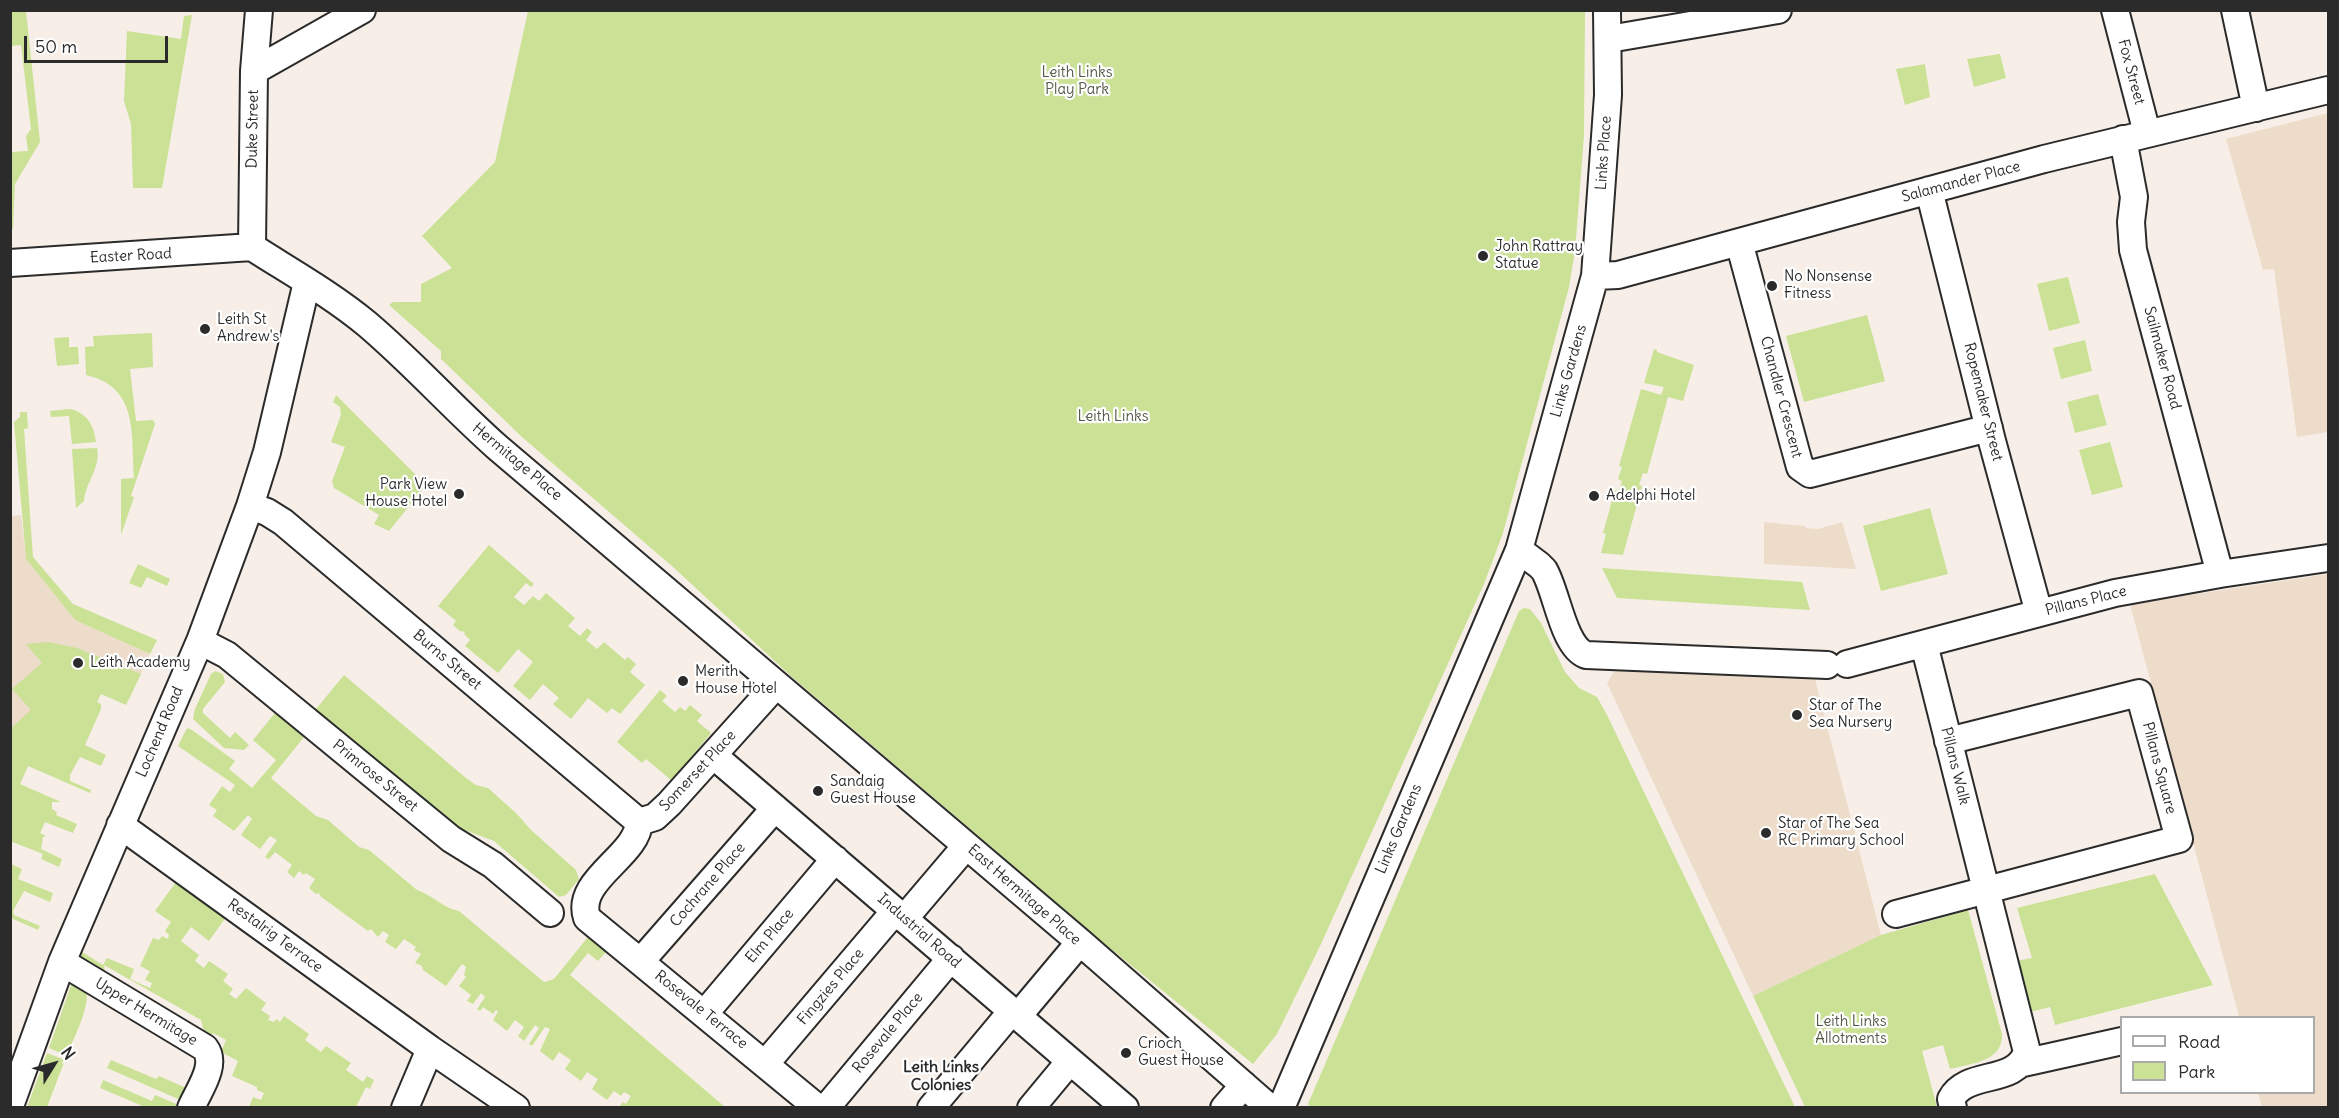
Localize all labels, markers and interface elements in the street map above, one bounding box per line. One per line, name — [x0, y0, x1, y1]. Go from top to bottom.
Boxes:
scale bar — [27, 24, 171, 62]
text: 50 m — [35, 35, 77, 58]
street label: Fox Street — [2114, 37, 2148, 107]
park label: Leith Links Play Park — [1041, 64, 1113, 99]
street label: Duke Street — [243, 90, 263, 168]
street label: Links Place — [1592, 115, 1616, 191]
street label: Salamander Place — [1900, 158, 2022, 206]
place label: John Rattray Statue — [1495, 238, 1583, 273]
street label: Easter Road — [90, 245, 172, 267]
marker: John Rattray Statue — [1476, 249, 1490, 263]
place label: No Nonsense Fitness — [1784, 268, 1872, 303]
marker: No Nonsense Fitness — [1765, 279, 1779, 293]
street label: Sailmaker Road — [2140, 305, 2184, 411]
place label: Leith St Andrew's — [217, 311, 279, 346]
marker: Leith St Andrew's — [198, 322, 212, 336]
street label: Links Gardens — [1547, 322, 1591, 420]
street label: Chandler Crescent — [1756, 334, 1806, 460]
street label: Ropemaker Street — [1960, 341, 2006, 463]
park label: Leith Links — [1077, 408, 1149, 426]
street label: Hermitage Place — [469, 419, 565, 505]
place label: Park View House Hotel — [365, 476, 447, 511]
marker: Park View House Hotel — [452, 487, 466, 501]
place label: Adelphi Hotel — [1606, 487, 1695, 505]
marker: Adelphi Hotel — [1587, 489, 1601, 503]
street label: Pillans Place — [2044, 582, 2128, 620]
street label: Burns Street — [409, 626, 485, 694]
place label: Leith Academy — [90, 654, 190, 672]
marker: Leith Academy — [71, 656, 85, 670]
place label: Merith House Hotel — [695, 663, 777, 698]
marker: Merith House Hotel — [676, 674, 690, 688]
street label: Lochend Road — [133, 684, 187, 780]
place label: Star of The Sea Nursery — [1809, 697, 1892, 732]
marker: Star of The Sea Nursery — [1790, 708, 1804, 722]
street label: Pillans Square — [2138, 720, 2180, 816]
street label: Pillans Walk — [1937, 725, 1973, 807]
street label: Somerset Place — [656, 727, 740, 815]
street label: Primrose Street — [329, 736, 421, 816]
place label: Sandaig Guest House — [830, 773, 916, 808]
street label: Links Gardens — [1372, 781, 1426, 877]
marker: Sandaig Guest House — [811, 784, 825, 798]
place label: Star of The Sea RC Primary School — [1778, 815, 1904, 850]
marker: Star of The Sea RC Primary School — [1759, 826, 1773, 840]
street label: Cochrane Place — [667, 839, 749, 931]
street label: East Hermitage Place — [964, 841, 1084, 949]
street label: Industrial Road — [874, 890, 964, 972]
street label: Restalrig Terrace — [224, 895, 326, 977]
street label: Elm Place — [742, 905, 798, 967]
street label: Fingzies Place — [794, 945, 868, 1029]
street label: Rosevale Terrace — [651, 967, 751, 1053]
street label: Upper Hermitage — [91, 974, 201, 1050]
street label: Rosevale Place — [849, 989, 927, 1077]
park label: Leith Links Allotments — [1815, 1013, 1887, 1048]
legend — [2120, 1016, 2315, 1094]
text: Road — [2178, 1030, 2220, 1053]
north arrow — [24, 1034, 84, 1094]
place label: Crioch Guest House — [1138, 1035, 1224, 1070]
text: N — [57, 1043, 80, 1064]
marker: Crioch Guest House — [1119, 1046, 1133, 1060]
district label: Leith Links Colonies — [903, 1057, 979, 1095]
text: Park — [2178, 1060, 2215, 1083]

